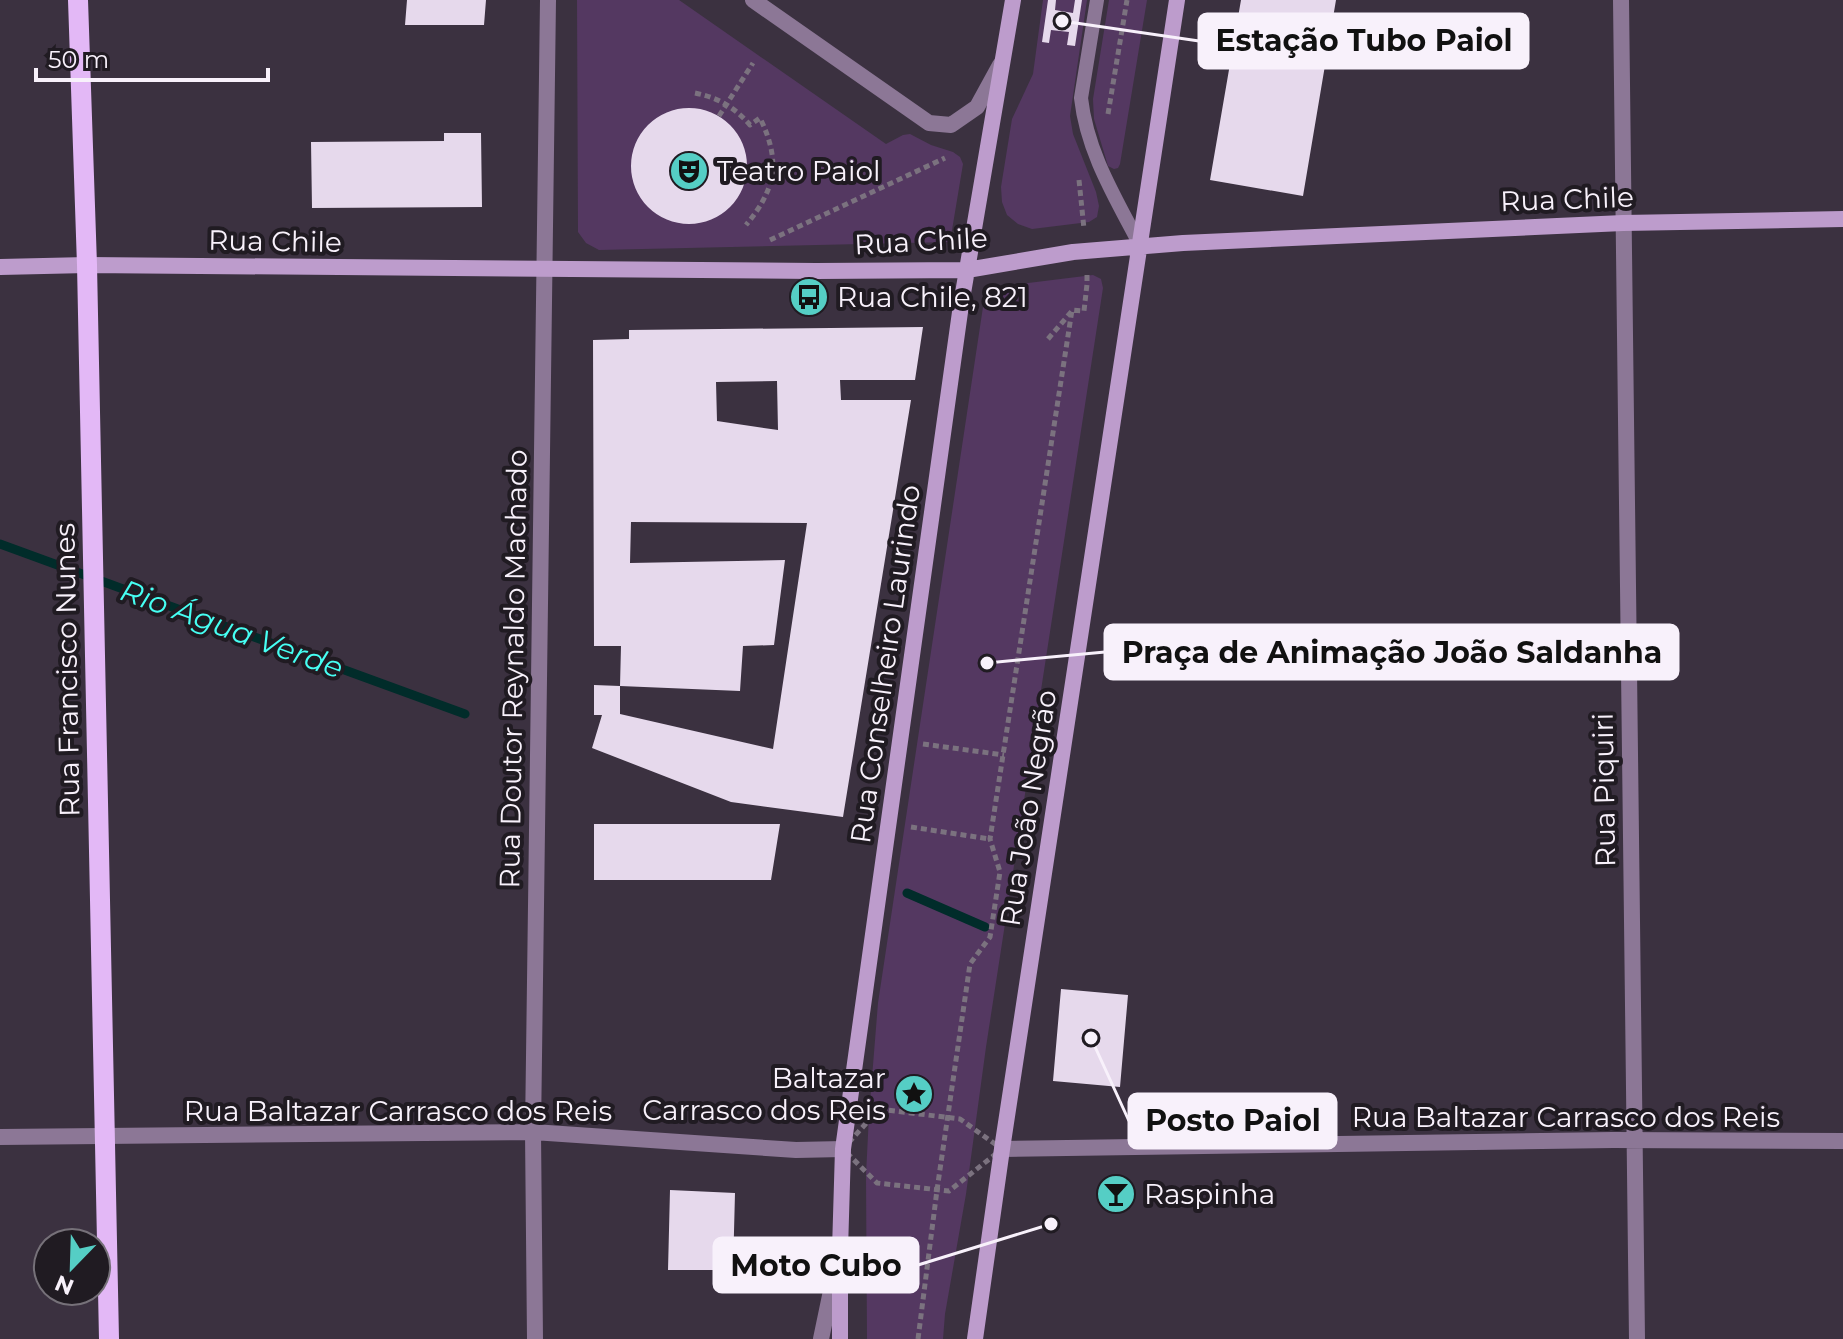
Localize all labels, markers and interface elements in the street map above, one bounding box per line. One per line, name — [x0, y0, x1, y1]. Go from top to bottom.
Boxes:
callout: Estação Tubo Paiol — [1199, 14, 1528, 68]
text: Estação Tubo Paiol — [1216, 22, 1512, 59]
scale bar — [36, 32, 268, 82]
text: 50 m — [48, 45, 109, 74]
theatre icon: Teatro Paiol — [668, 150, 710, 192]
place label: Teatro Paiol — [717, 154, 881, 188]
street label: Rua Chile — [1500, 180, 1634, 218]
street label: Rua Chile — [853, 221, 989, 261]
street label: Rua Chile — [208, 223, 342, 259]
bus stop icon: Rua Chile, 821 — [788, 276, 830, 318]
place label: Rua Chile, 821 — [837, 280, 1028, 314]
street label: Rua Doutor Reynaldo Machado — [492, 449, 534, 889]
street label: Rua Conselheiro Laurindo — [843, 483, 927, 845]
street label: Rua Francisco Nunes — [47, 523, 87, 817]
water label: Rio Água Verde — [116, 572, 348, 686]
callout: Praça de Animação João Saldanha — [1105, 625, 1678, 679]
text: Praça de Animação João Saldanha — [1122, 634, 1662, 671]
street label: Rua João Negrão — [993, 687, 1063, 929]
street label: Rua Piquiri — [1586, 712, 1622, 868]
place label: Baltazar Carrasco dos Reis — [642, 1061, 886, 1127]
place icon: Baltazar Carrasco dos Reis — [893, 1073, 935, 1115]
street label: Rua Baltazar Carrasco dos Reis — [184, 1094, 612, 1128]
callout: Posto Paiol — [1129, 1094, 1336, 1148]
street label: Rua Baltazar Carrasco dos Reis — [1352, 1100, 1780, 1134]
text: Posto Paiol — [1145, 1102, 1321, 1139]
bar icon: Raspinha — [1095, 1173, 1137, 1215]
place label: Raspinha — [1144, 1177, 1275, 1211]
north arrow — [32, 1227, 112, 1307]
callout: Moto Cubo — [714, 1238, 918, 1292]
text: Moto Cubo — [730, 1247, 902, 1284]
text: N — [51, 1269, 78, 1301]

